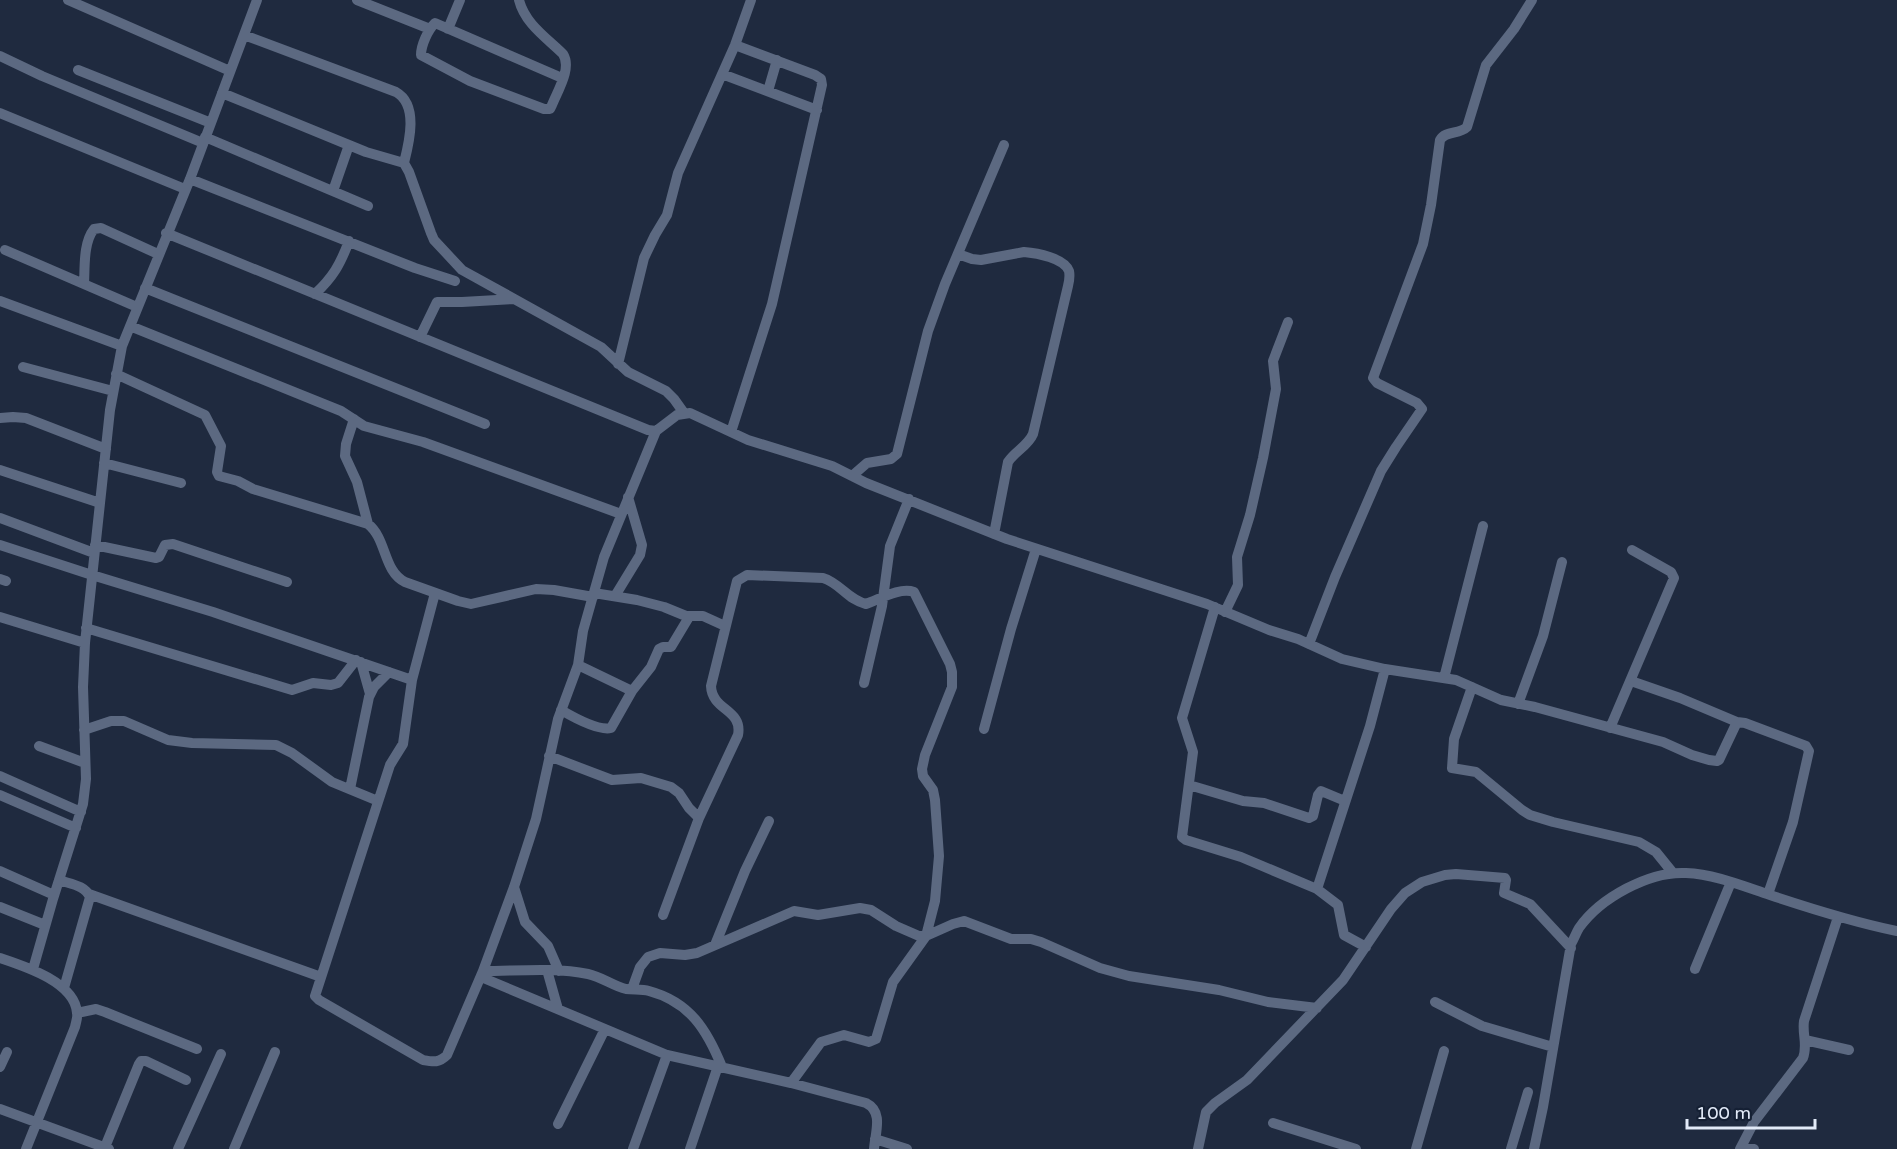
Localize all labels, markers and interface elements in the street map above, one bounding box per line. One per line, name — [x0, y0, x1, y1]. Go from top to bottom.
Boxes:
scale bar — [1687, 1092, 1814, 1130]
text: 100 m — [1696, 1102, 1751, 1124]

